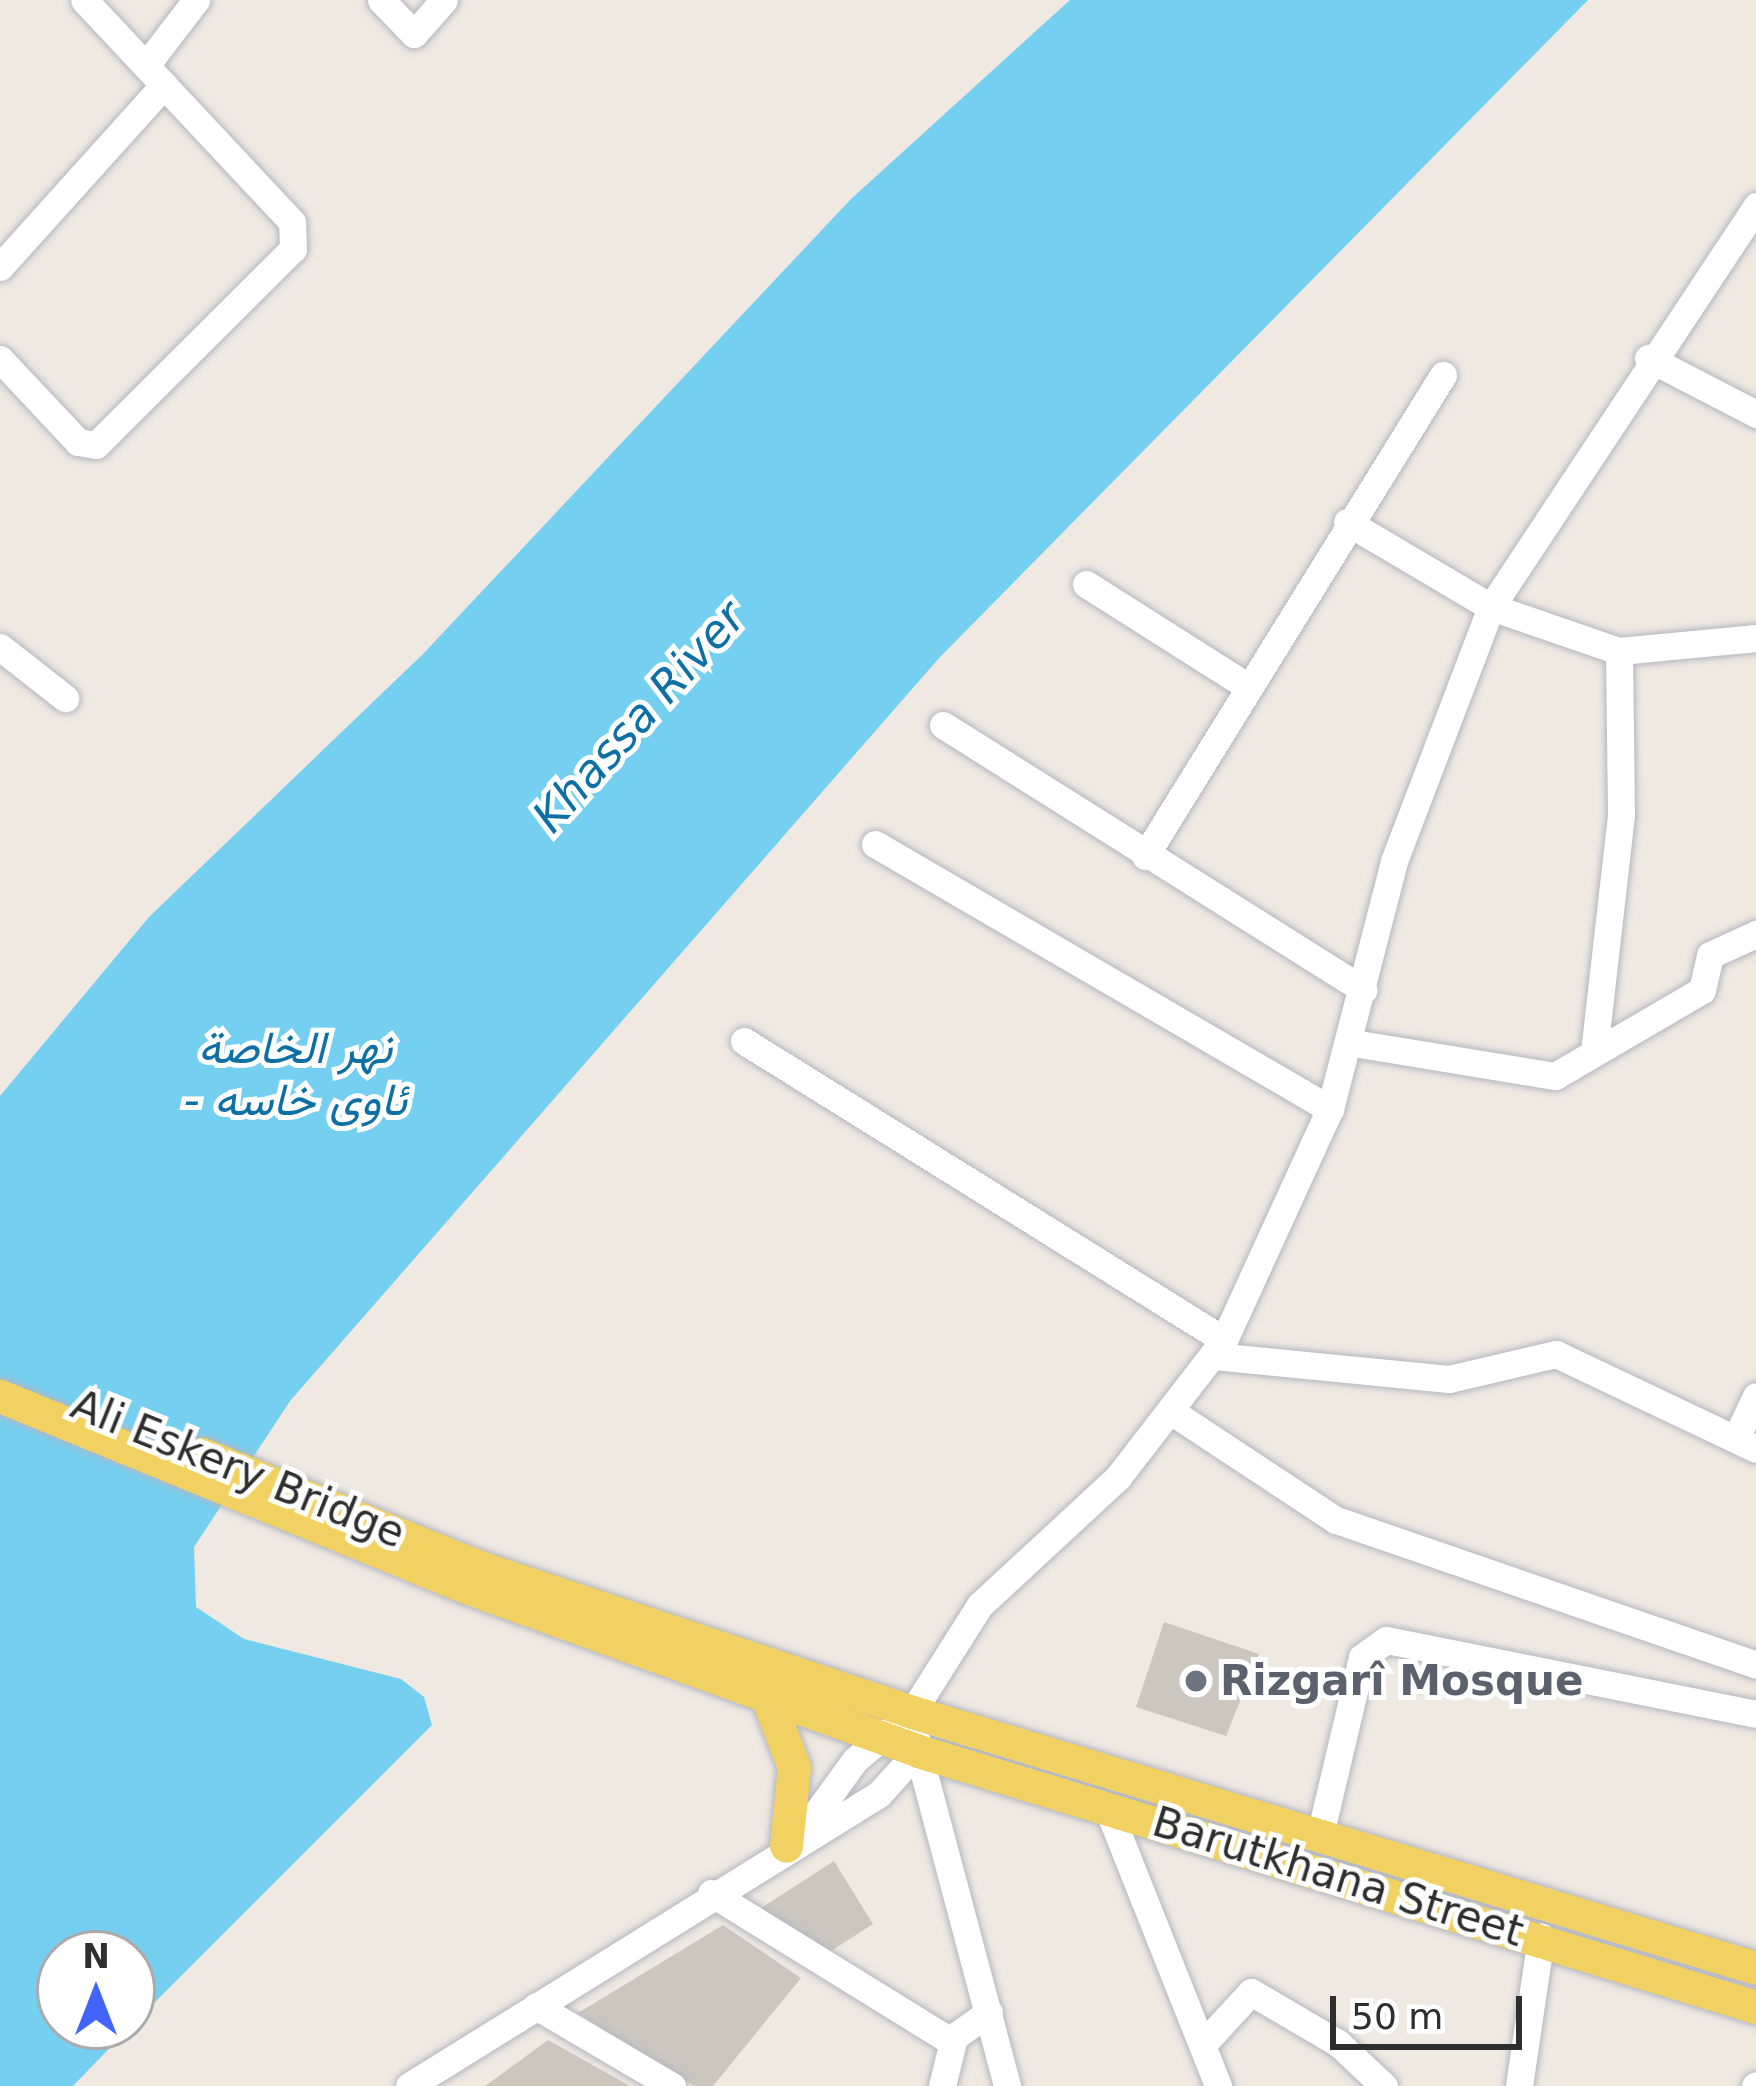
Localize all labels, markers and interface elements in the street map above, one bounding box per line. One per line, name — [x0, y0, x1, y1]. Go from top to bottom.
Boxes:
water label: Khassa River — [522, 591, 756, 843]
water label: نهر الخاصة - ئاوی خاسە — [184, 1021, 406, 1127]
street label: Ali Eskery Bridge — [64, 1379, 412, 1559]
place label: Rizgarî Mosque — [1220, 1656, 1583, 1706]
marker: Rizgarî Mosque — [1183, 1668, 1209, 1694]
street label: Barutkhana Street — [1147, 1797, 1529, 1957]
north arrow — [36, 1930, 156, 2050]
text: N — [82, 1937, 110, 1976]
scale bar — [1336, 1972, 1528, 2046]
text: 50 m — [1351, 1996, 1443, 2037]

